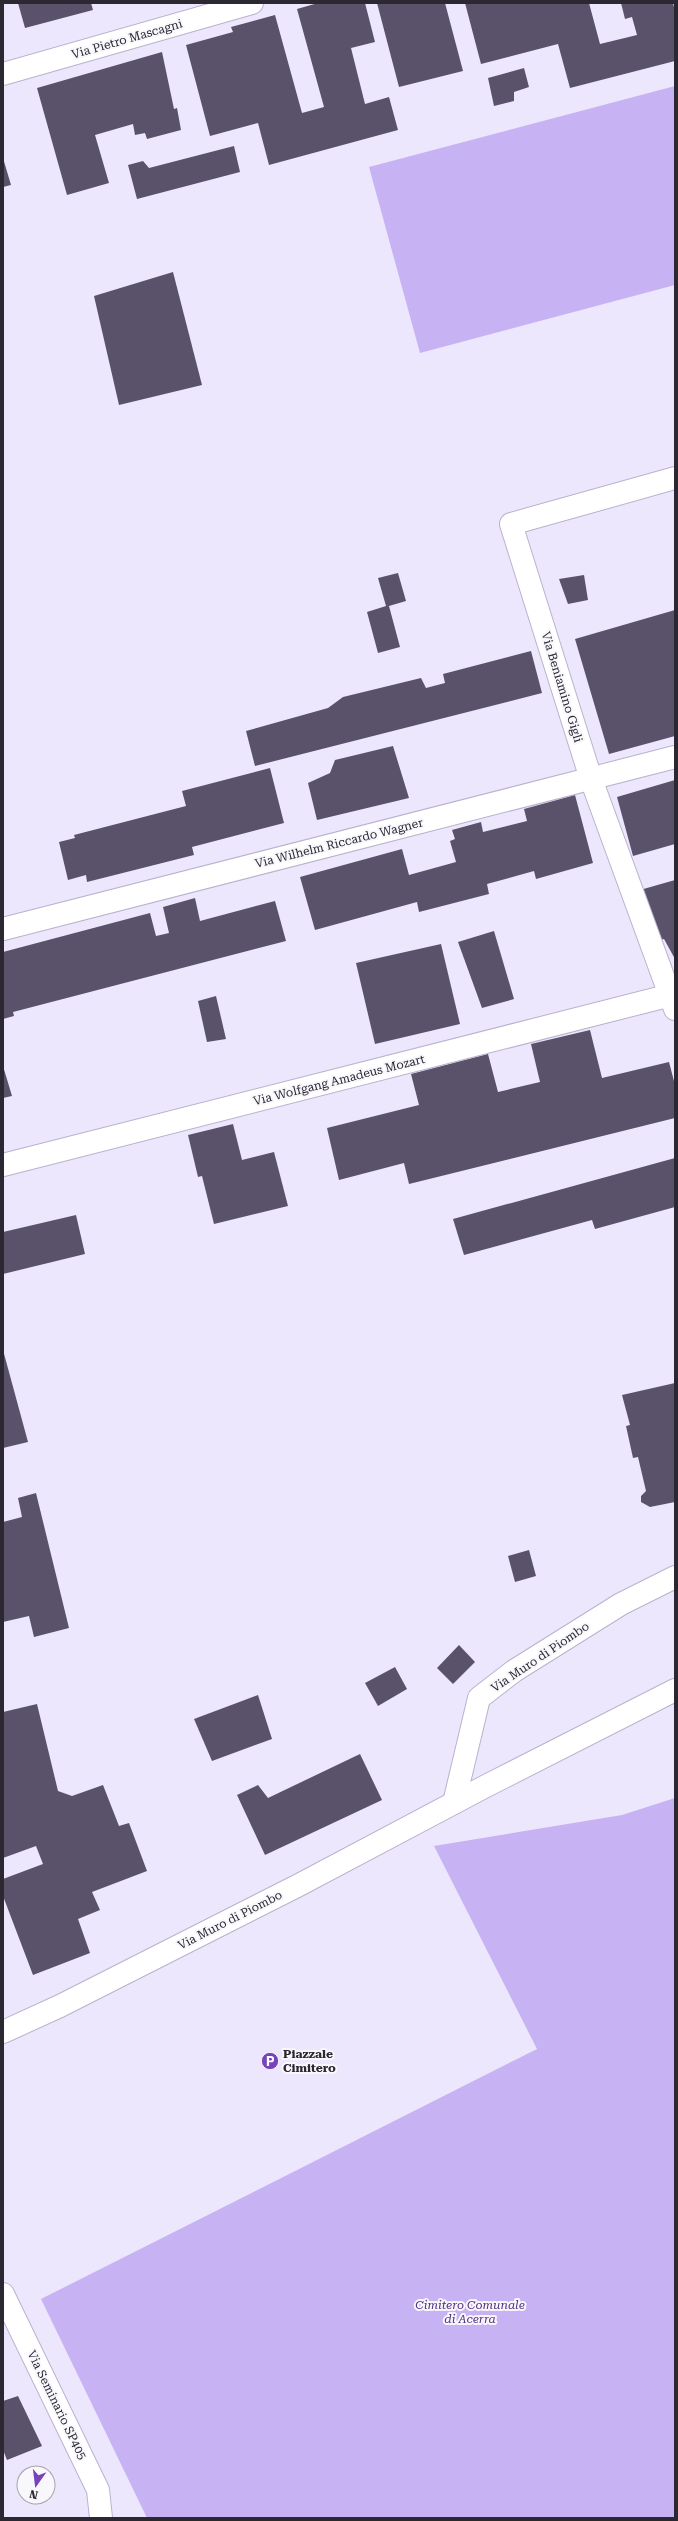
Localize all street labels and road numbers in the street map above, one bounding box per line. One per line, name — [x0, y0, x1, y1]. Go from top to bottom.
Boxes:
street label: Via Pietro Mascagni — [70, 16, 184, 62]
street label: Via Beniamino Gigli — [539, 630, 586, 744]
street label: Via Wilhelm Riccardo Wagner — [254, 815, 425, 871]
street label: Via Wolfgang Amadeus Mozart — [252, 1052, 427, 1108]
street label: Via Muro di Piombo — [488, 1619, 592, 1695]
street label: Via Muro di Piombo — [175, 1888, 285, 1952]
street label: Via Seminario SP405 — [24, 2348, 90, 2462]

